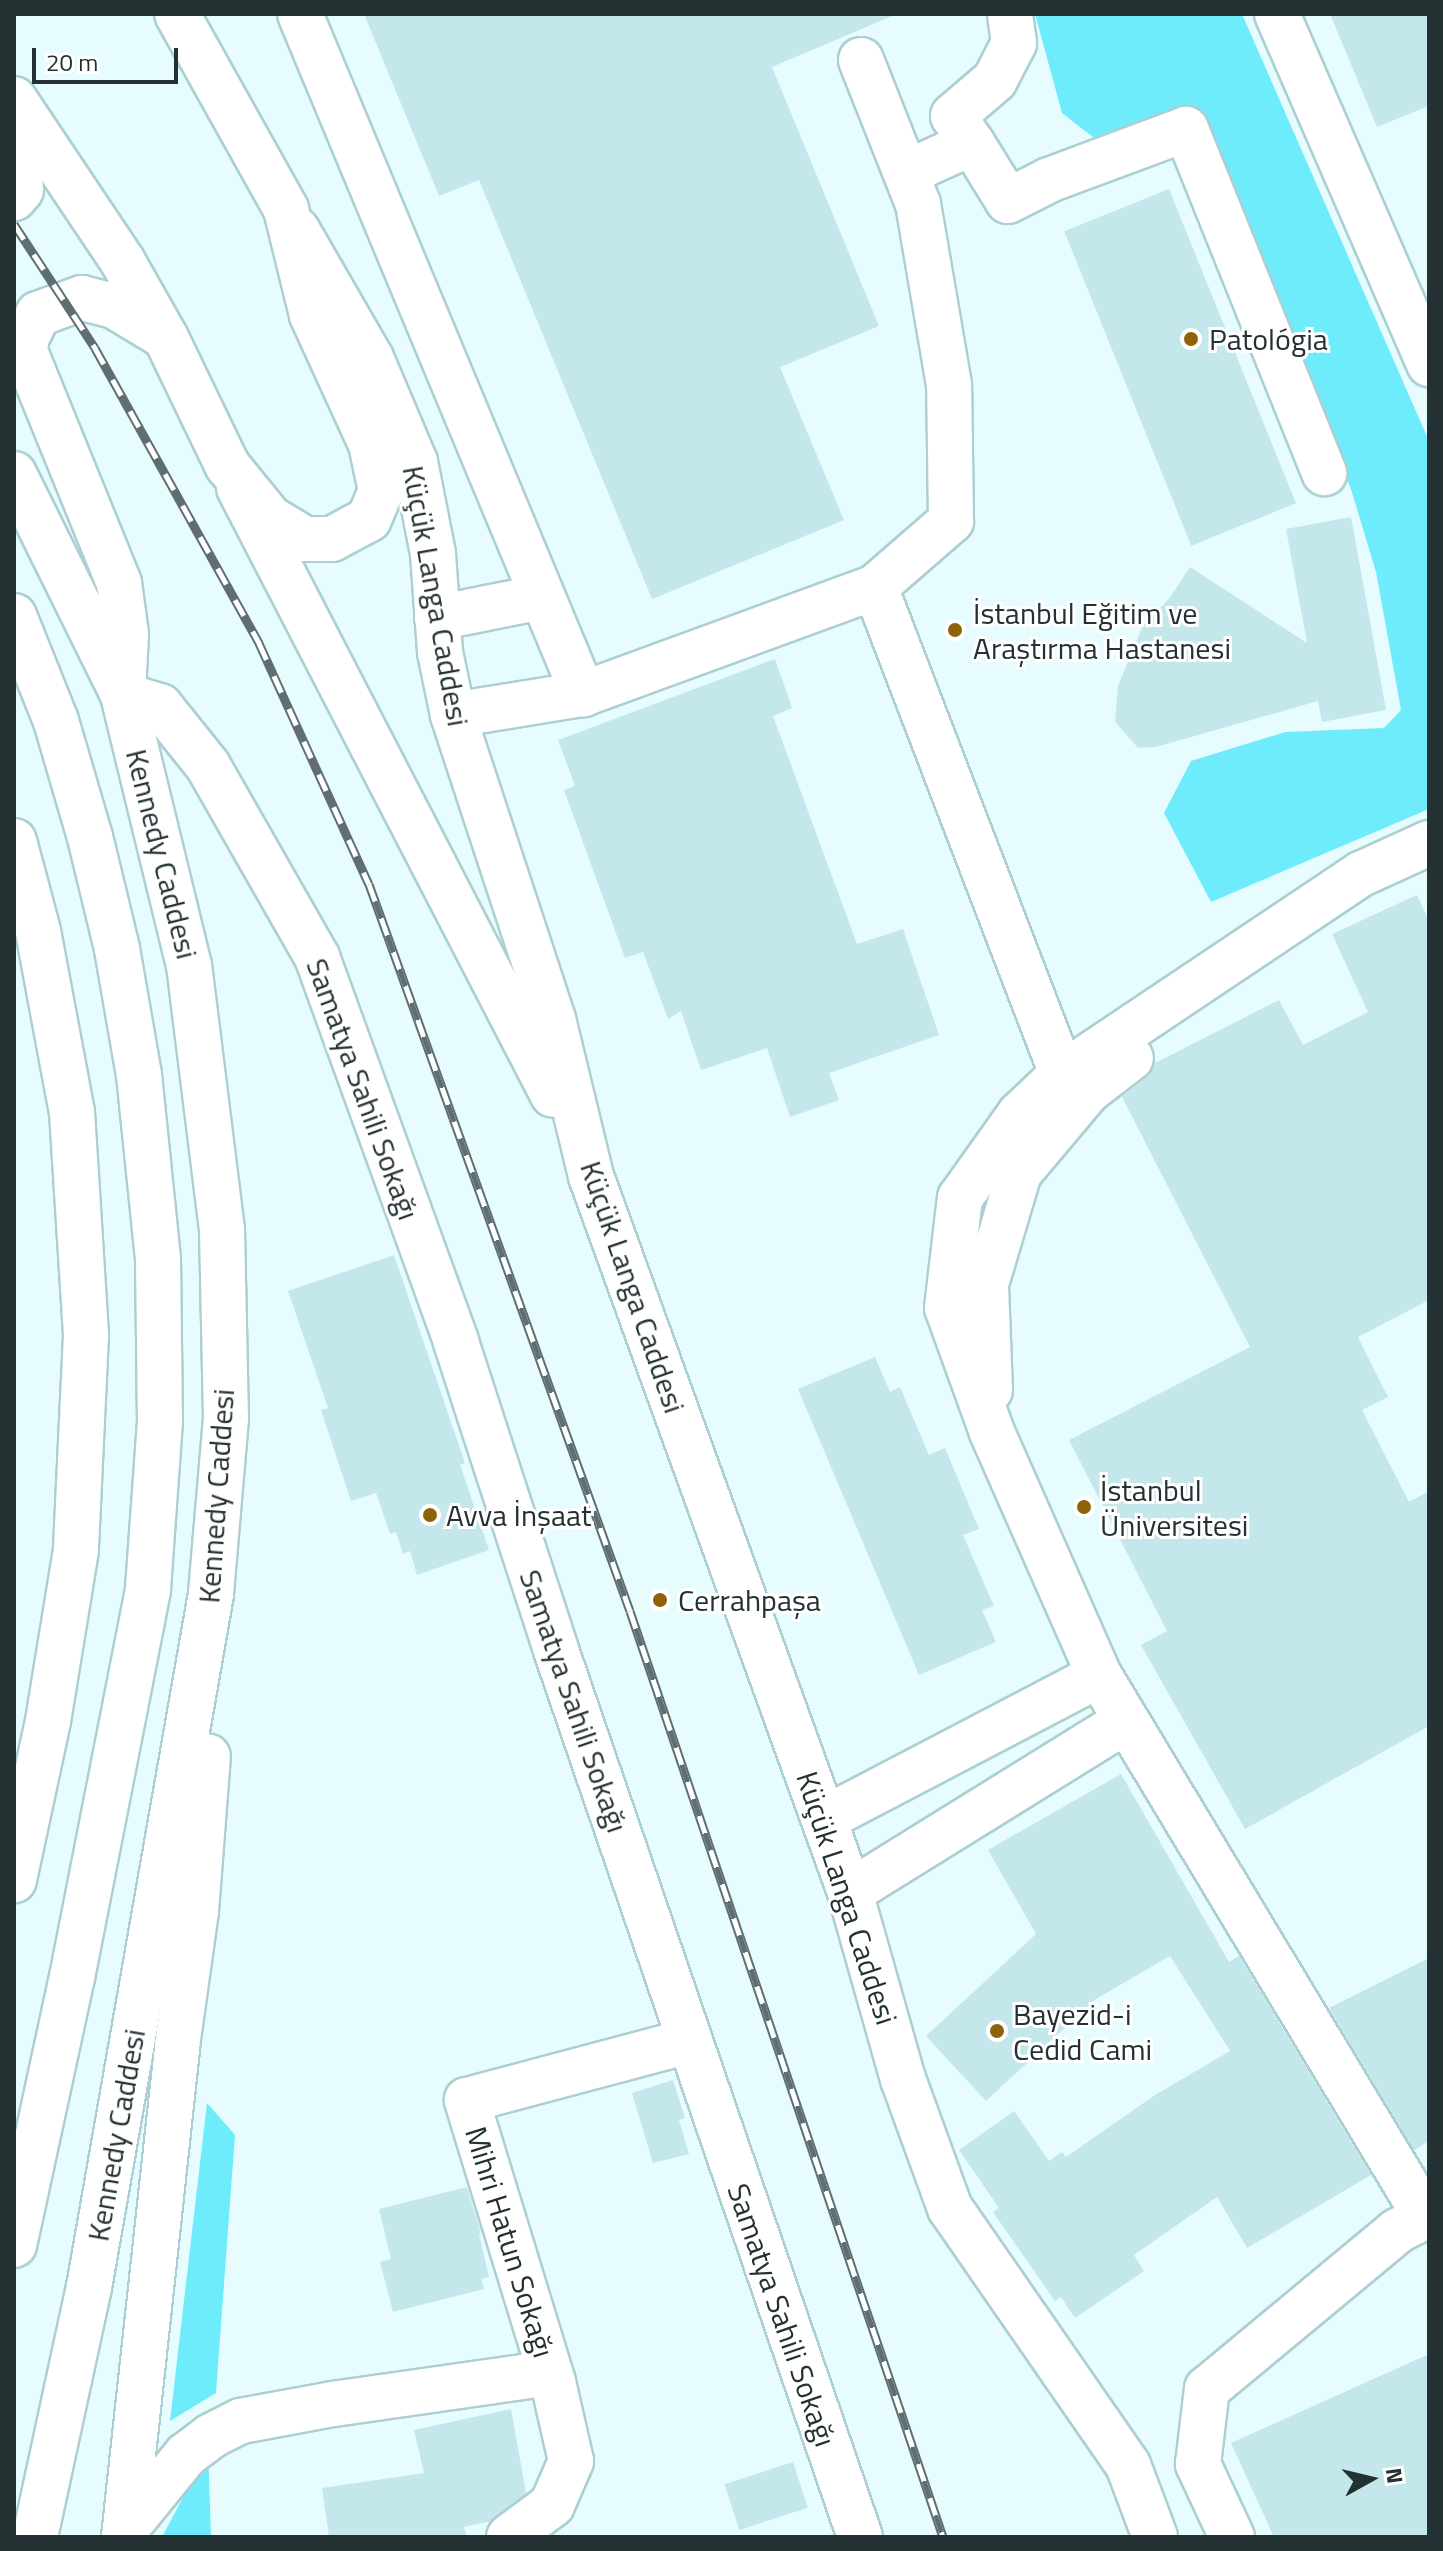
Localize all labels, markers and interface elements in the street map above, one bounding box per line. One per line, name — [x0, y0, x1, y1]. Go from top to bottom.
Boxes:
scale bar — [36, 32, 182, 82]
text: 20 m — [46, 44, 98, 80]
place label: Patológia — [1209, 321, 1328, 357]
marker: Patológia — [1180, 328, 1202, 350]
street label: Küçük Langa Caddesi — [395, 463, 477, 729]
place label: İstanbul Eğitim ve Araştırma Hastanesi — [973, 595, 1231, 666]
marker: İstanbul Eğitim ve Araştırma Hastanesi — [944, 619, 966, 641]
street label: Kennedy Caddesi — [119, 745, 205, 963]
street label: Samatya Sahili Sokağı — [299, 954, 427, 1224]
street label: Küçük Langa Caddesi — [573, 1156, 693, 1418]
street label: Kennedy Caddesi — [191, 1388, 241, 1604]
place label: İstanbul Üniversitesi — [1100, 1472, 1248, 1542]
place label: Avva İnşaat — [446, 1497, 592, 1533]
marker: İstanbul Üniversitesi — [1075, 1498, 1093, 1516]
marker: Avva İnşaat — [421, 1506, 439, 1524]
street label: Samatya Sahili Sokağı — [512, 1565, 636, 1837]
place label: Cerrahpaşa — [678, 1582, 821, 1618]
marker: Cerrahpaşa — [649, 1589, 671, 1611]
street label: Küçük Langa Caddesi — [789, 1767, 905, 2029]
place label: Bayezid-i Cedid Cami — [1013, 1996, 1152, 2066]
marker: Bayezid-i Cedid Cami — [988, 2022, 1006, 2040]
street label: Kennedy Caddesi — [80, 2026, 152, 2244]
street label: Mihri Hatun Sokağı — [458, 2122, 562, 2362]
street label: Samatya Sahili Sokağı — [720, 2179, 844, 2451]
north arrow — [1331, 2439, 1411, 2519]
text: N — [1377, 2466, 1413, 2486]

